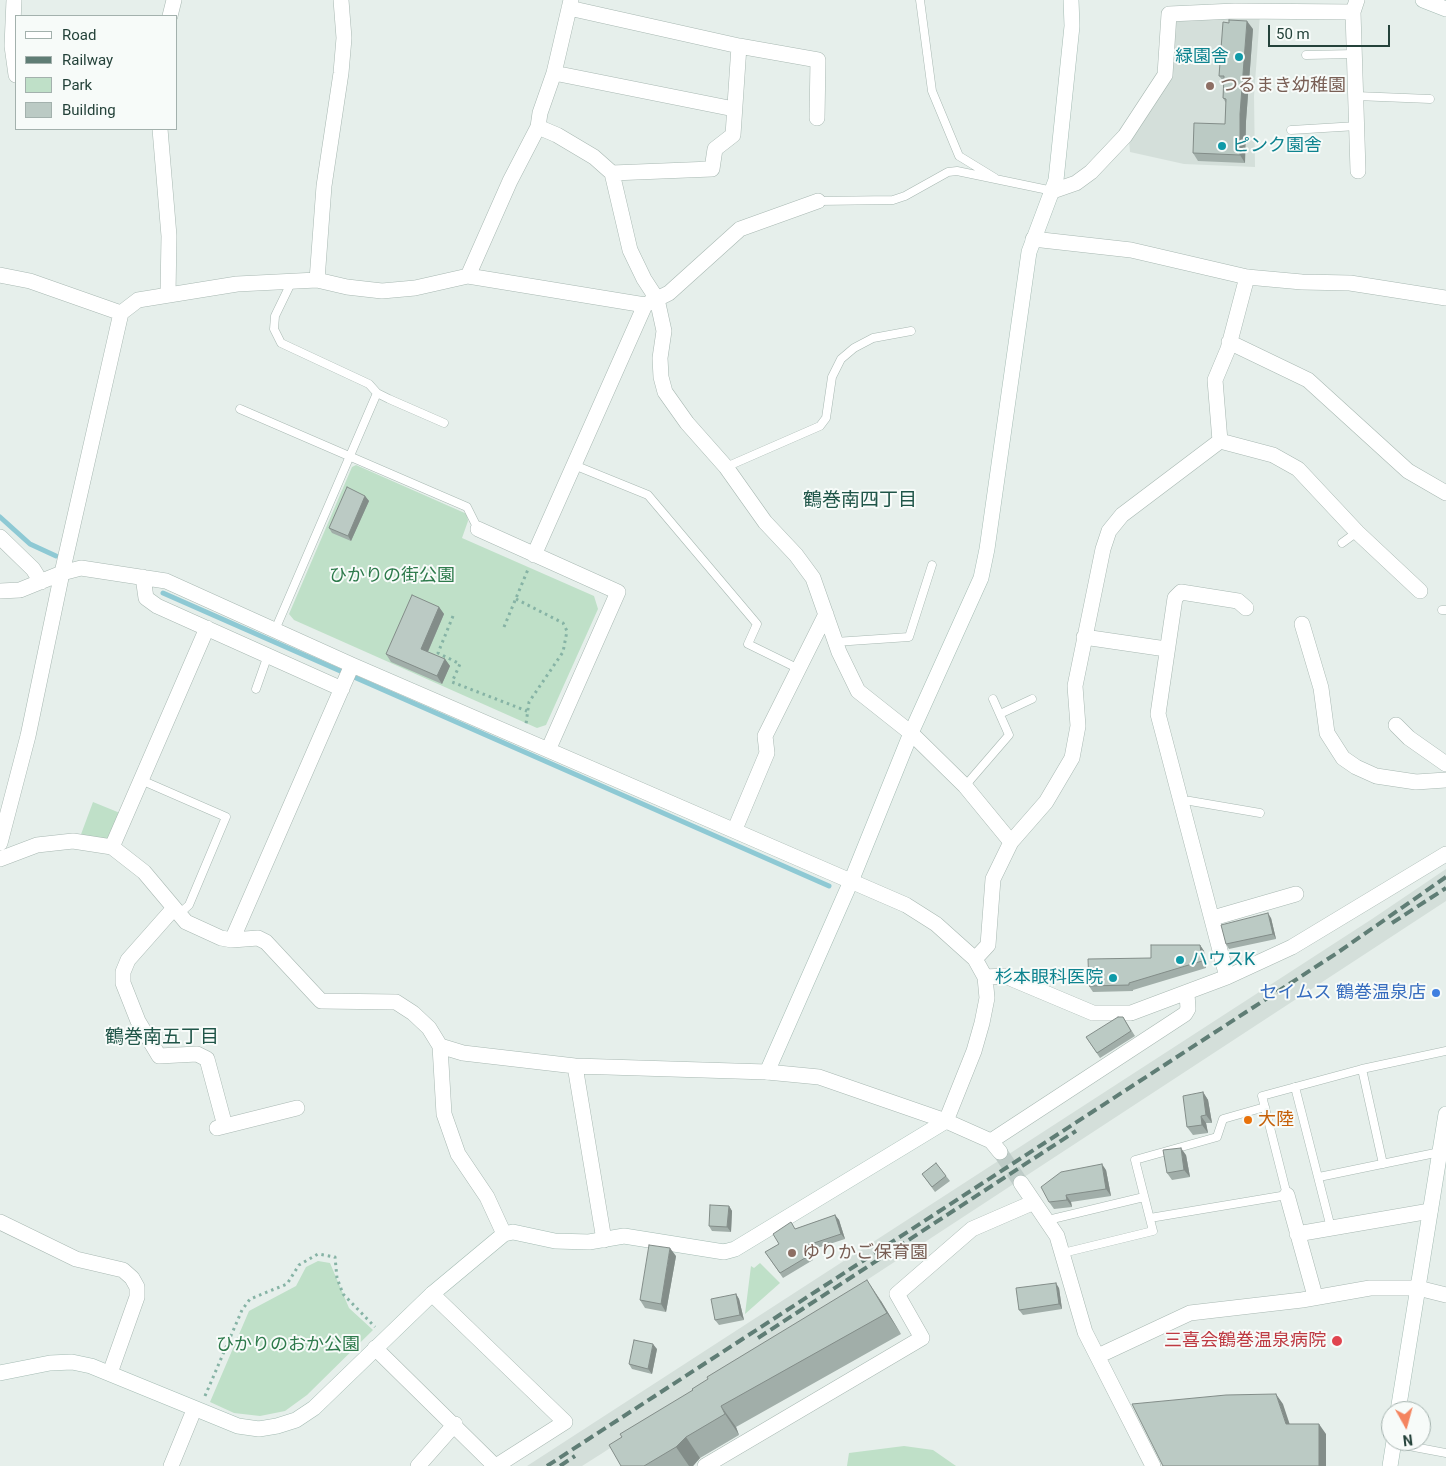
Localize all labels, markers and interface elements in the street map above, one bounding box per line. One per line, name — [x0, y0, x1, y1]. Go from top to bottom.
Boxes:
legend — [15, 15, 178, 130]
scale bar — [1271, 15, 1394, 47]
text: 50 m — [1276, 25, 1310, 43]
text: Road — [62, 26, 96, 44]
place label: 緑園舎 — [1175, 46, 1229, 68]
text: Railway — [62, 51, 113, 69]
marker: 緑園舎 — [1233, 51, 1245, 63]
place label: つるまき幼稚園 — [1220, 75, 1346, 97]
text: Park — [62, 76, 92, 94]
marker: つるまき幼稚園 — [1204, 80, 1216, 92]
text: Building — [62, 101, 116, 119]
place label: ピンク園舎 — [1232, 135, 1322, 157]
marker: ピンク園舎 — [1216, 140, 1228, 152]
district label: 鶴巻南四丁目 — [803, 490, 917, 512]
park label: ひかりの街公園 — [329, 565, 455, 587]
place label: ハウスK — [1190, 949, 1255, 971]
marker: ハウスK — [1174, 954, 1186, 966]
place label: 杉本眼科医院 — [995, 967, 1103, 989]
marker: 杉本眼科医院 — [1107, 972, 1119, 984]
place label: セイムス 鶴巻温泉店 — [1260, 982, 1426, 1004]
marker: セイムス 鶴巻温泉店 — [1430, 987, 1442, 999]
district label: 鶴巻南五丁目 — [105, 1027, 219, 1049]
place label: 大陸 — [1258, 1109, 1294, 1131]
marker: 大陸 — [1242, 1114, 1254, 1126]
place label: ゆりかご保育園 — [802, 1242, 928, 1264]
marker: ゆりかご保育園 — [786, 1247, 798, 1259]
place label: 三喜会鶴巻温泉病院 — [1164, 1330, 1326, 1352]
park label: ひかりのおか公園 — [216, 1334, 360, 1356]
marker: 三喜会鶴巻温泉病院 — [1330, 1334, 1344, 1348]
north arrow — [1381, 1401, 1431, 1451]
text: N — [1402, 1431, 1414, 1448]

